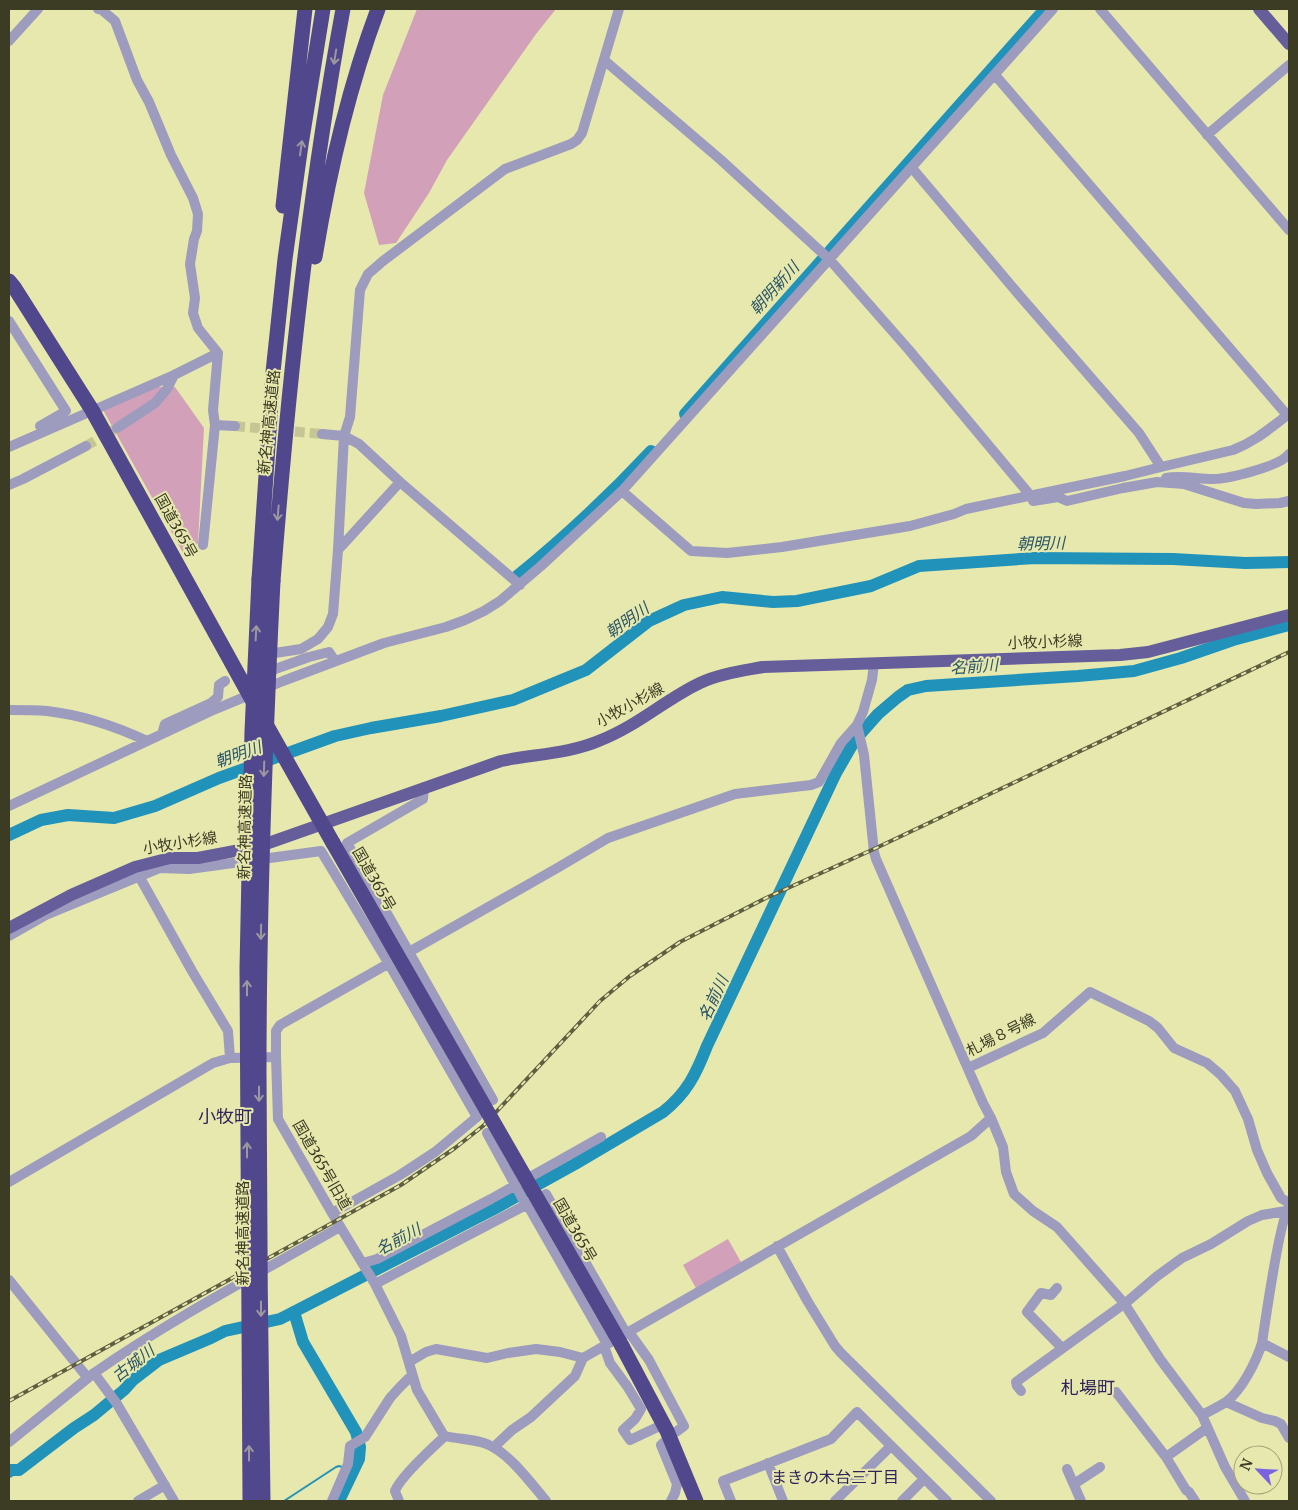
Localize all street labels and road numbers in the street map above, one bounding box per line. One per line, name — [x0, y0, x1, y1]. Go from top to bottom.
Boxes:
street label: 新名神高速道路 — [254, 369, 283, 475]
street label: 国道365号 — [151, 490, 202, 561]
street label: 小牧小杉線 — [1007, 631, 1083, 652]
street label: 小牧小杉線 — [592, 678, 667, 731]
street label: 新名神高速道路 — [234, 774, 255, 880]
street label: 小牧小杉線 — [141, 827, 218, 858]
street label: 国道365号 — [349, 843, 400, 914]
street label: 札場８号線 — [963, 1009, 1039, 1060]
street label: 国道365号旧道 — [289, 1116, 356, 1213]
street label: 新名神高速道路 — [233, 1180, 252, 1286]
street label: 国道365号 — [550, 1194, 601, 1265]

